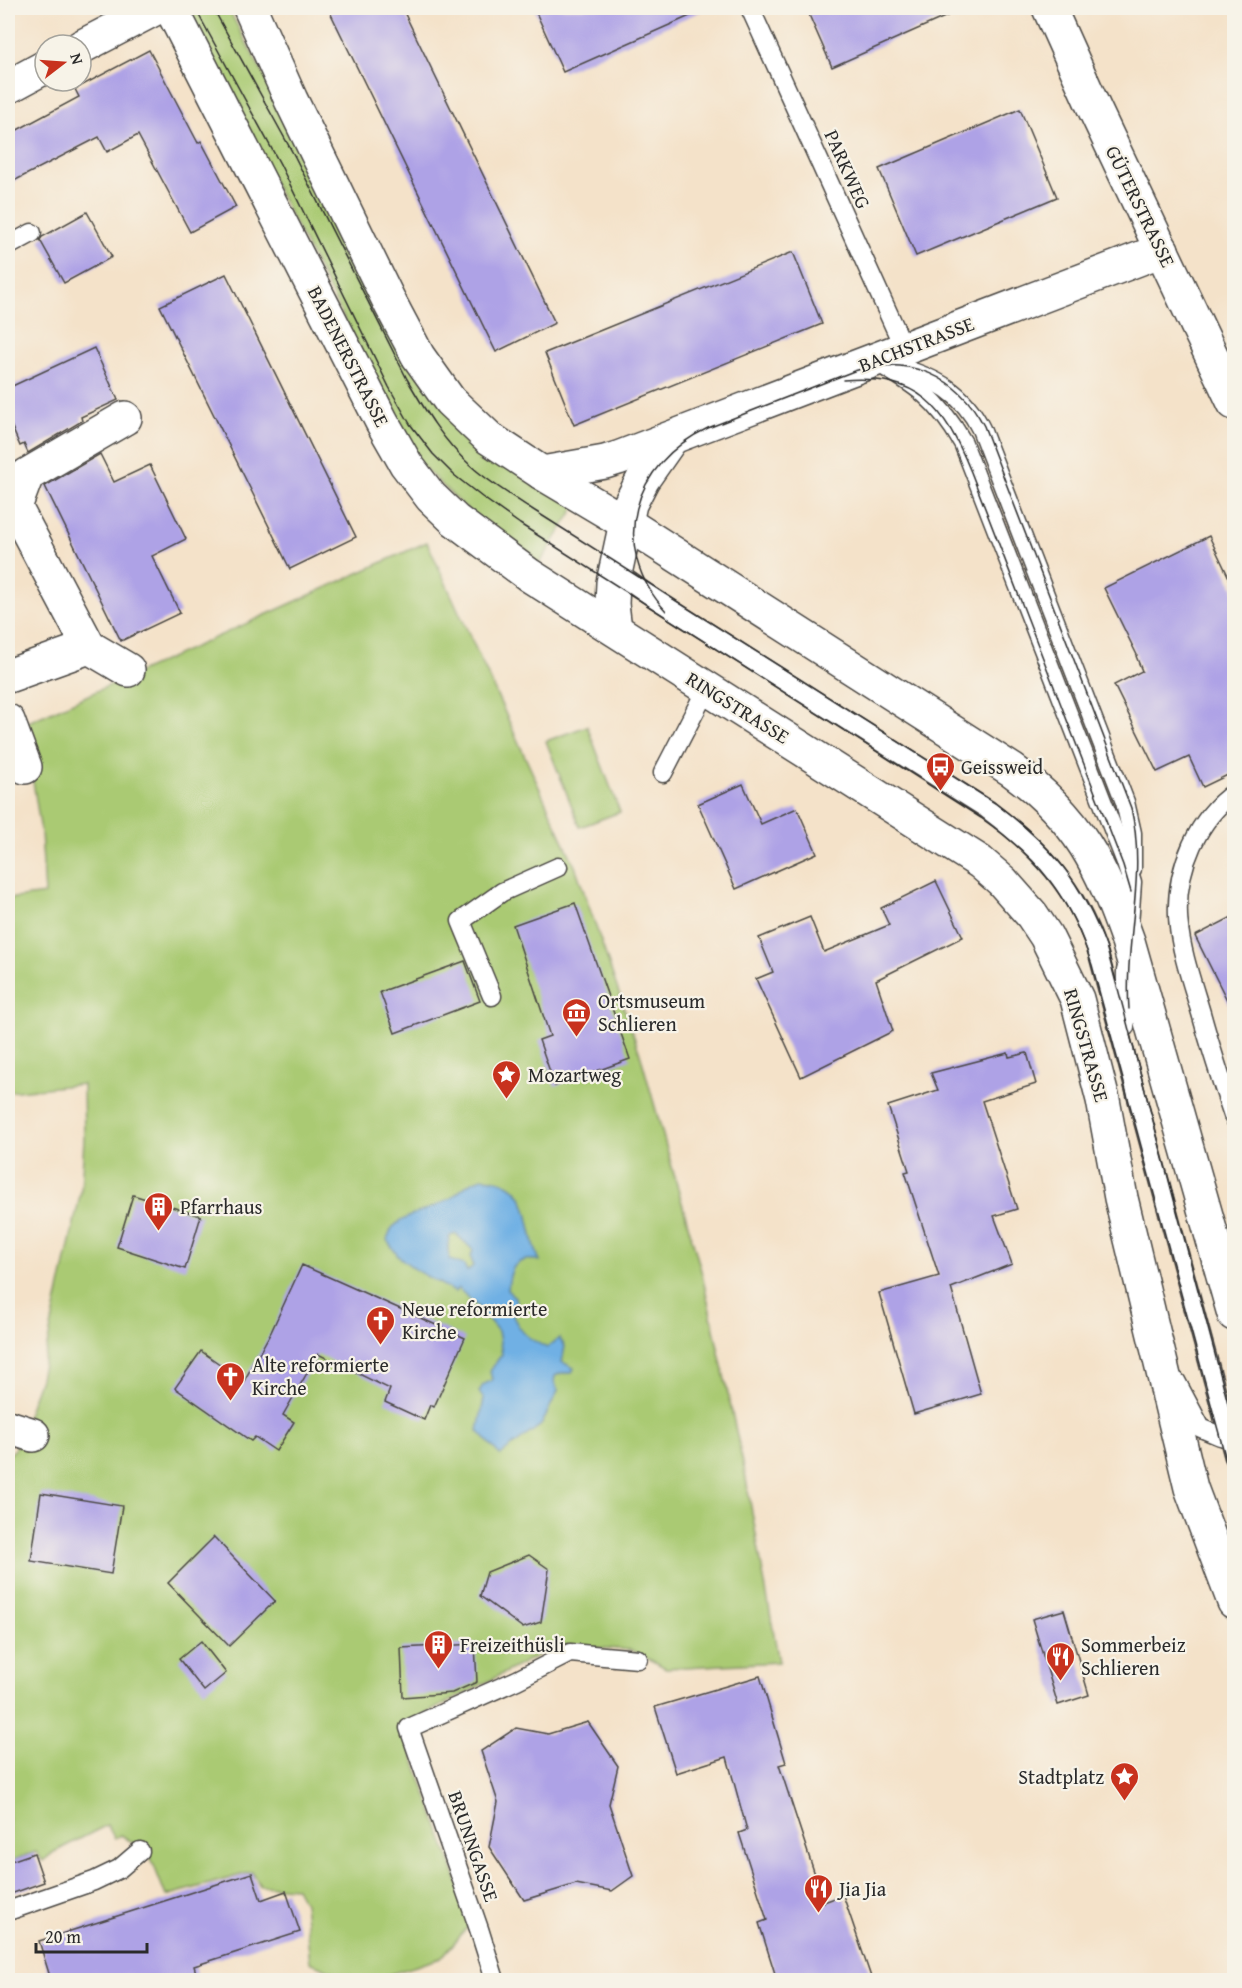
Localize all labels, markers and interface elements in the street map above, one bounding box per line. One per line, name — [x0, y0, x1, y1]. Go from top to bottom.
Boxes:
north arrow — [33, 33, 93, 93]
text: N — [64, 50, 90, 68]
street label: PARKWEG — [818, 125, 878, 213]
street label: GÜTERSTRASSE — [1099, 140, 1183, 272]
street label: BADENERSTRASSE — [301, 280, 397, 432]
street label: BACHSTRASSE — [854, 309, 978, 379]
street label: RINGSTRASSE — [681, 664, 795, 750]
bus stop icon: Geissweid — [924, 750, 956, 792]
place label: Geissweid — [961, 752, 1043, 781]
street label: RINGSTRASSE — [1057, 985, 1117, 1105]
place label: Ortsmuseum Schlieren — [598, 986, 706, 1038]
museum icon: Ortsmuseum Schlieren — [561, 996, 593, 1038]
place icon: Mozartweg — [491, 1058, 523, 1100]
place label: Mozartweg — [528, 1060, 621, 1089]
building icon: Pfarrhaus — [143, 1190, 175, 1232]
place label: Pfarrhaus — [180, 1192, 263, 1221]
place label: Neue reformierte Kirche — [402, 1294, 547, 1346]
church icon: Neue reformierte Kirche — [365, 1304, 397, 1346]
place label: Alte reformierte Kirche — [252, 1350, 389, 1402]
church icon: Alte reformierte Kirche — [215, 1360, 247, 1402]
building icon: Freizeithüsli — [423, 1628, 455, 1670]
place label: Freizeithüsli — [460, 1630, 565, 1659]
place label: Sommerbeiz Schlieren — [1081, 1630, 1186, 1682]
restaurant icon: Sommerbeiz Schlieren — [1044, 1640, 1076, 1682]
place icon: Stadtplatz — [1109, 1760, 1141, 1802]
place label: Stadtplatz — [1018, 1762, 1104, 1791]
street label: BRUNNGASSE — [441, 1787, 507, 1905]
restaurant icon: Jia Jia — [802, 1872, 834, 1914]
place label: Jia Jia — [836, 1874, 887, 1903]
scale bar — [36, 1916, 147, 1954]
text: 20 m — [45, 1923, 81, 1950]

